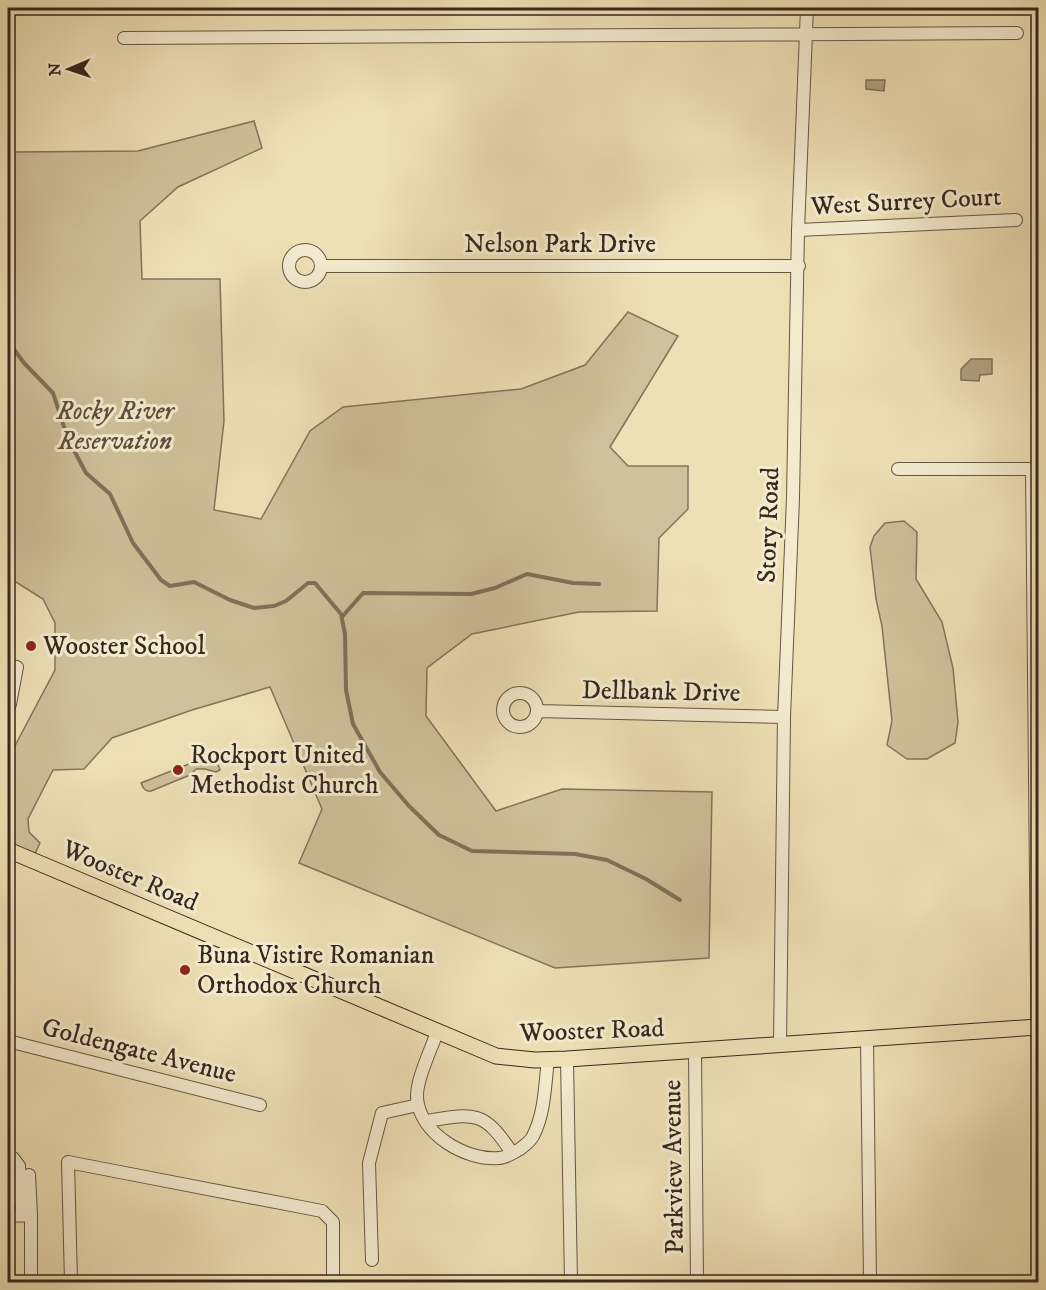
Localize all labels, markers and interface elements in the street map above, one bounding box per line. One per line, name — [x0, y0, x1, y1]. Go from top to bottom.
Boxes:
north arrow — [39, 39, 99, 99]
text: N — [45, 63, 65, 76]
street label: West Surrey Court — [809, 181, 1002, 224]
street label: Nelson Park Drive — [464, 228, 656, 261]
park label: Rocky River Reservation — [55, 395, 175, 458]
street label: Story Road — [750, 466, 788, 584]
place label: Wooster School — [42, 630, 205, 663]
marker: Wooster School — [24, 639, 38, 653]
street label: Dellbank Drive — [581, 674, 741, 710]
place label: Rockport United Methodist Church — [190, 739, 379, 802]
marker: Rockport United Methodist Church — [171, 763, 185, 777]
street label: Wooster Road — [56, 832, 203, 919]
place label: Buna Vistire Romanian Orthodox Church — [197, 939, 435, 1002]
marker: Buna Vistire Romanian Orthodox Church — [178, 963, 192, 977]
street label: Goldengate Avenue — [38, 1011, 240, 1091]
street label: Wooster Road — [518, 1012, 665, 1050]
street label: Parkview Avenue — [656, 1079, 692, 1255]

